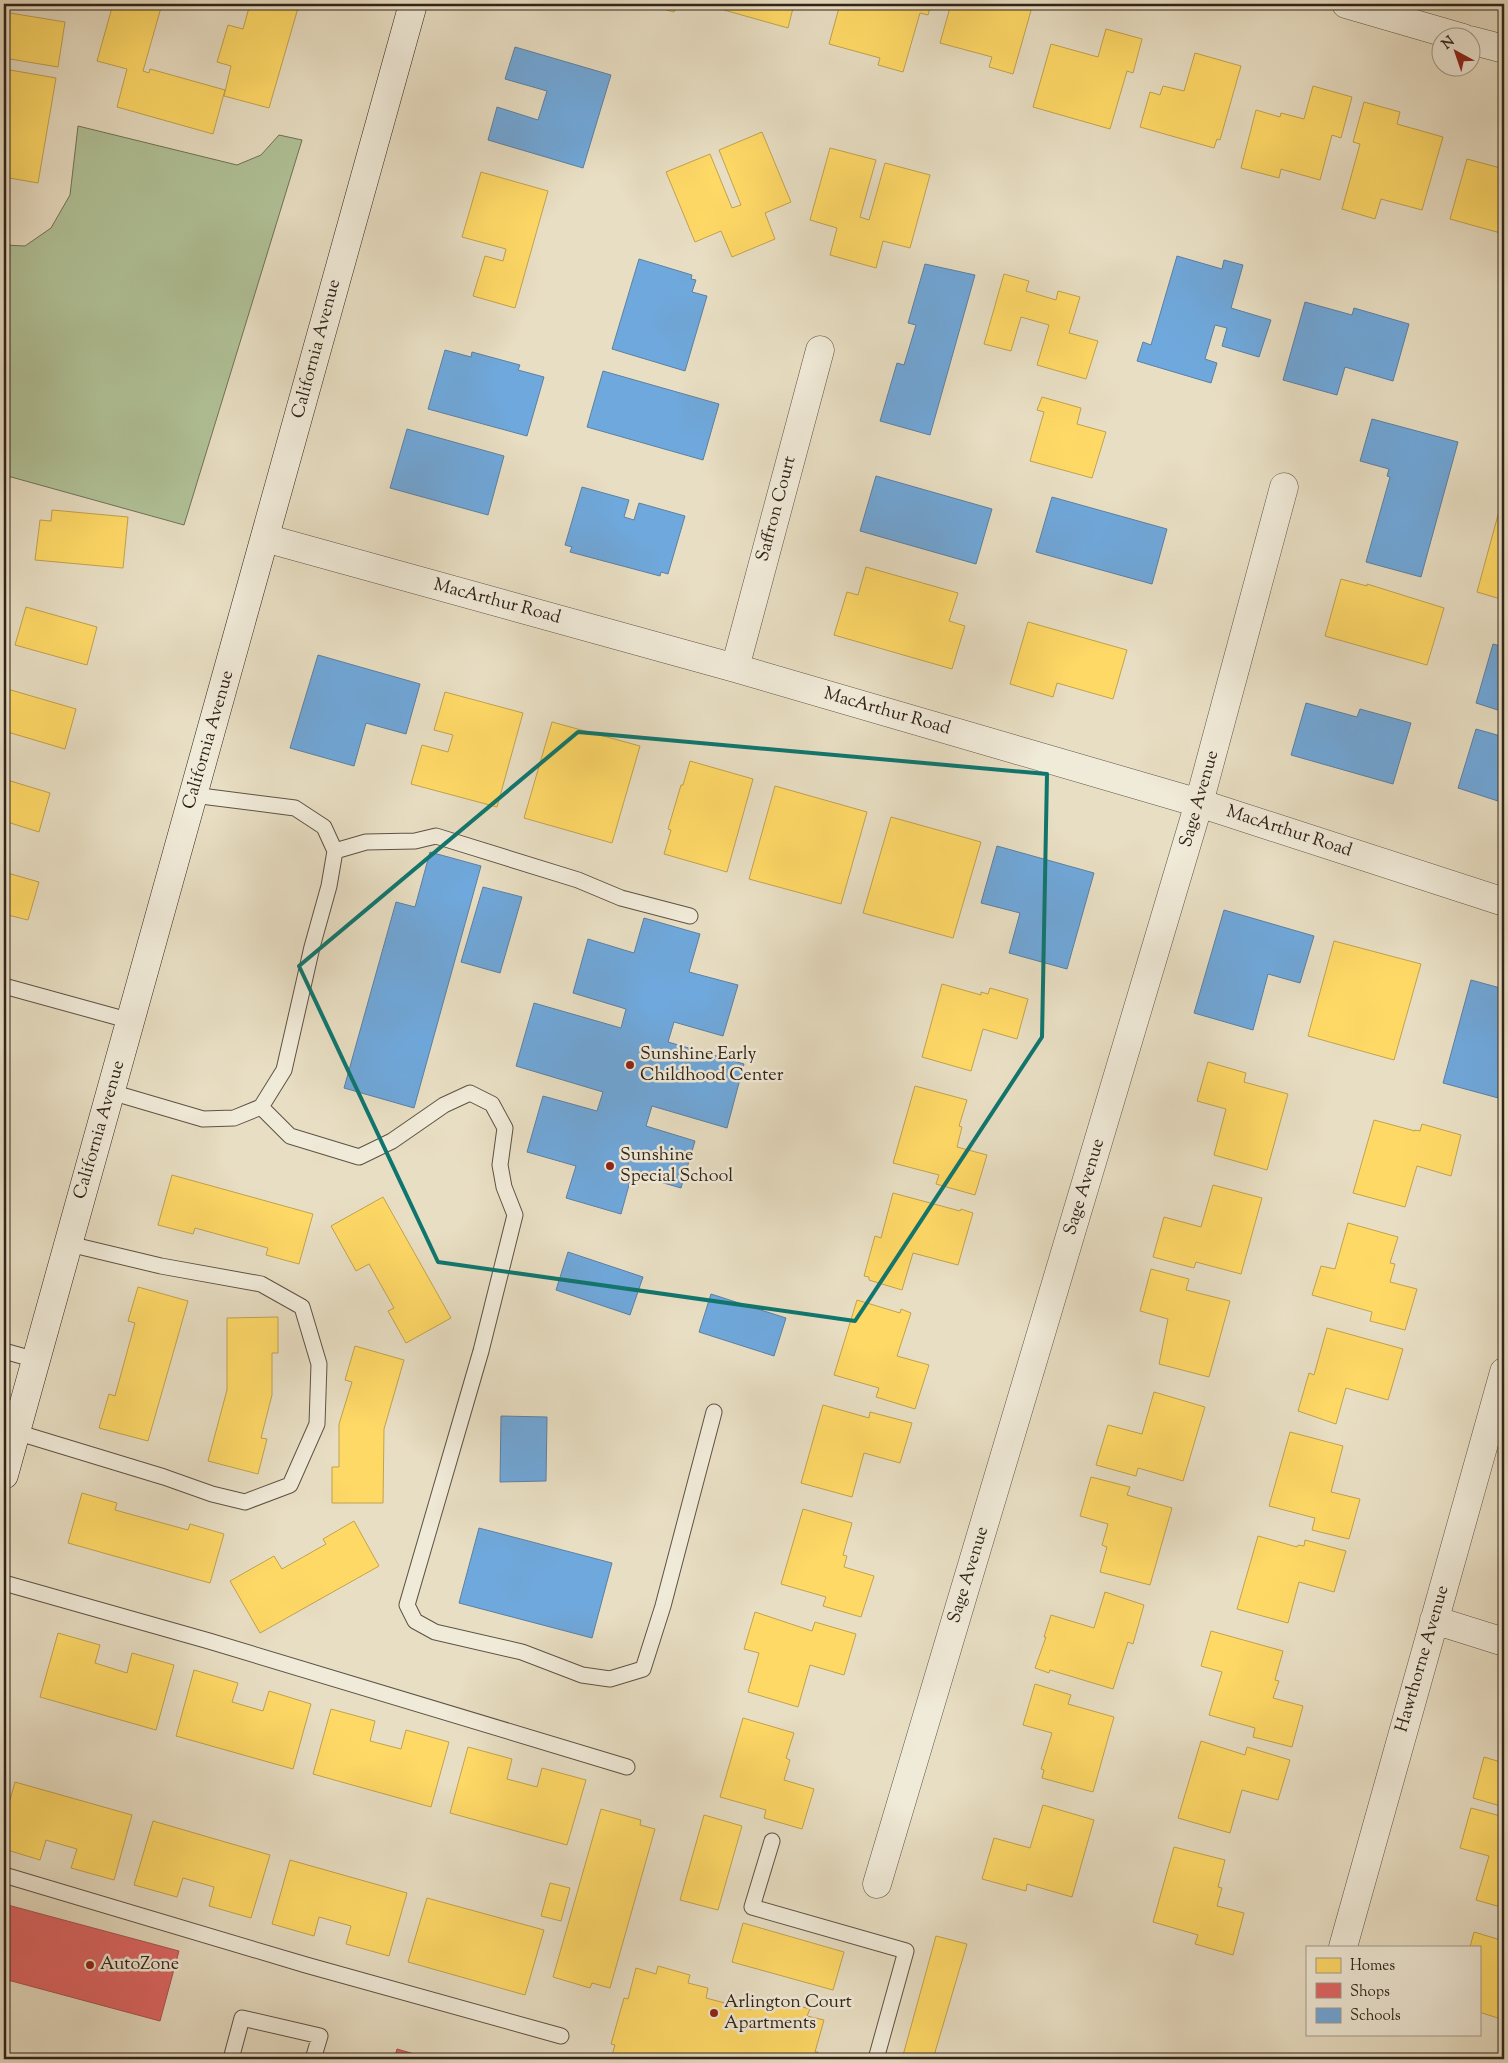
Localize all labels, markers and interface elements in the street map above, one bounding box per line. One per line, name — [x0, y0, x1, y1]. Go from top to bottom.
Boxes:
north arrow — [1430, 28, 1480, 78]
text: N — [1438, 32, 1460, 55]
street label: California Avenue — [286, 276, 348, 422]
street label: Saffron Court — [750, 453, 804, 565]
street label: MacArthur Road — [430, 573, 564, 631]
street label: California Avenue — [177, 668, 241, 812]
street label: MacArthur Road — [821, 681, 953, 743]
street label: Sage Avenue — [1174, 747, 1226, 851]
street label: MacArthur Road — [1223, 799, 1355, 865]
place label: Sunshine Early Childhood Center — [640, 1042, 784, 1089]
street label: California Avenue — [68, 1058, 132, 1202]
marker: Sunshine Early Childhood Center — [624, 1059, 636, 1071]
street label: Sage Avenue — [1058, 1135, 1112, 1239]
place label: Sunshine Special School — [620, 1143, 733, 1190]
marker: Sunshine Special School — [604, 1160, 616, 1172]
street label: Sage Avenue — [942, 1523, 996, 1627]
street label: Hawthorne Avenue — [1390, 1583, 1456, 1735]
legend — [1306, 1946, 1480, 2036]
place label: AutoZone — [100, 1952, 179, 1978]
text: Homes — [1350, 1956, 1395, 1977]
marker: AutoZone — [84, 1959, 96, 1971]
text: Shops — [1350, 1982, 1390, 2003]
place label: Arlington Court Apartments — [724, 1990, 852, 2037]
text: Schools — [1350, 2006, 1401, 2027]
marker: Arlington Court Apartments — [708, 2007, 720, 2019]

